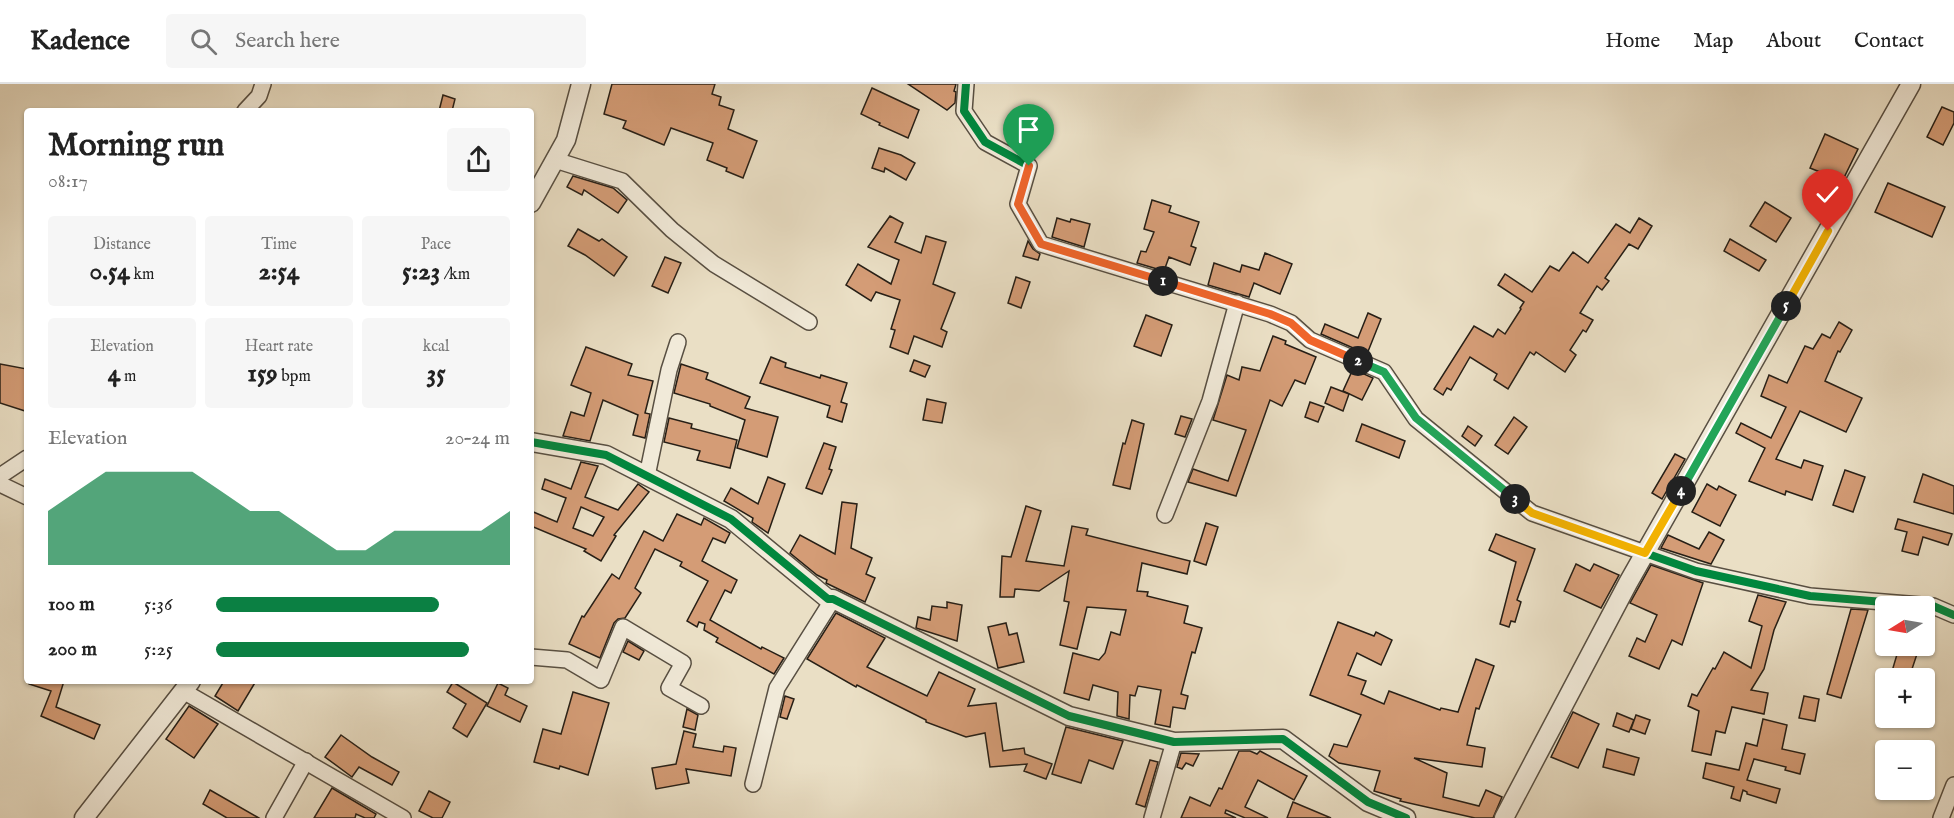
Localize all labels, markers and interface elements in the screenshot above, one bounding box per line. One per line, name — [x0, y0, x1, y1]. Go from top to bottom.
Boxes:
search box — [166, 14, 586, 68]
text: Kadence — [30, 24, 130, 59]
icon: search — [187, 25, 220, 58]
text: Search here — [235, 27, 340, 55]
text: Home — [1605, 28, 1660, 55]
text: Map — [1693, 28, 1733, 55]
text: About — [1766, 28, 1821, 55]
text: Contact — [1854, 28, 1924, 55]
pin — [1003, 104, 1054, 166]
icon: arrive — [1012, 113, 1045, 146]
text: Morning run — [48, 125, 224, 167]
button: share — [447, 128, 510, 191]
text: 08:17 — [48, 169, 88, 194]
pin — [1802, 169, 1853, 231]
icon: check — [1811, 178, 1844, 211]
text: Distance — [93, 235, 151, 255]
text: Time — [261, 235, 297, 255]
text: Pace — [421, 235, 451, 255]
text: 0.54 — [90, 255, 130, 288]
text: 2:54 — [258, 255, 300, 288]
text: 5:23 — [402, 255, 440, 288]
text: km — [130, 265, 154, 285]
text: /km — [440, 265, 470, 285]
pin: 1 — [1148, 266, 1178, 296]
text: 1 — [1160, 271, 1166, 291]
pin: 5 — [1771, 291, 1801, 321]
text: 5 — [1783, 296, 1789, 316]
text: Elevation — [90, 337, 154, 357]
text: Heart rate — [245, 337, 313, 357]
text: kcal — [423, 337, 449, 357]
pin: 2 — [1343, 346, 1373, 376]
text: 2 — [1354, 351, 1362, 371]
text: 4 — [108, 357, 120, 390]
text: 159 — [247, 357, 278, 390]
text: 35 — [426, 357, 446, 390]
text: m — [120, 367, 136, 387]
text: bpm — [278, 367, 311, 387]
text: Elevation — [48, 426, 127, 451]
text: 20–24 m — [445, 426, 510, 451]
pin: 4 — [1666, 476, 1696, 506]
text: 4 — [1677, 481, 1685, 501]
pin: 3 — [1500, 484, 1530, 514]
text: 3 — [1512, 489, 1518, 509]
text: 100 m — [48, 592, 95, 617]
text: 5:36 — [144, 592, 172, 617]
north arrow — [1875, 596, 1935, 656]
map controls — [1875, 596, 1935, 800]
text: 200 m — [48, 637, 97, 662]
text: 5:25 — [144, 637, 173, 662]
button: + — [1875, 668, 1935, 728]
button: − — [1875, 740, 1935, 800]

